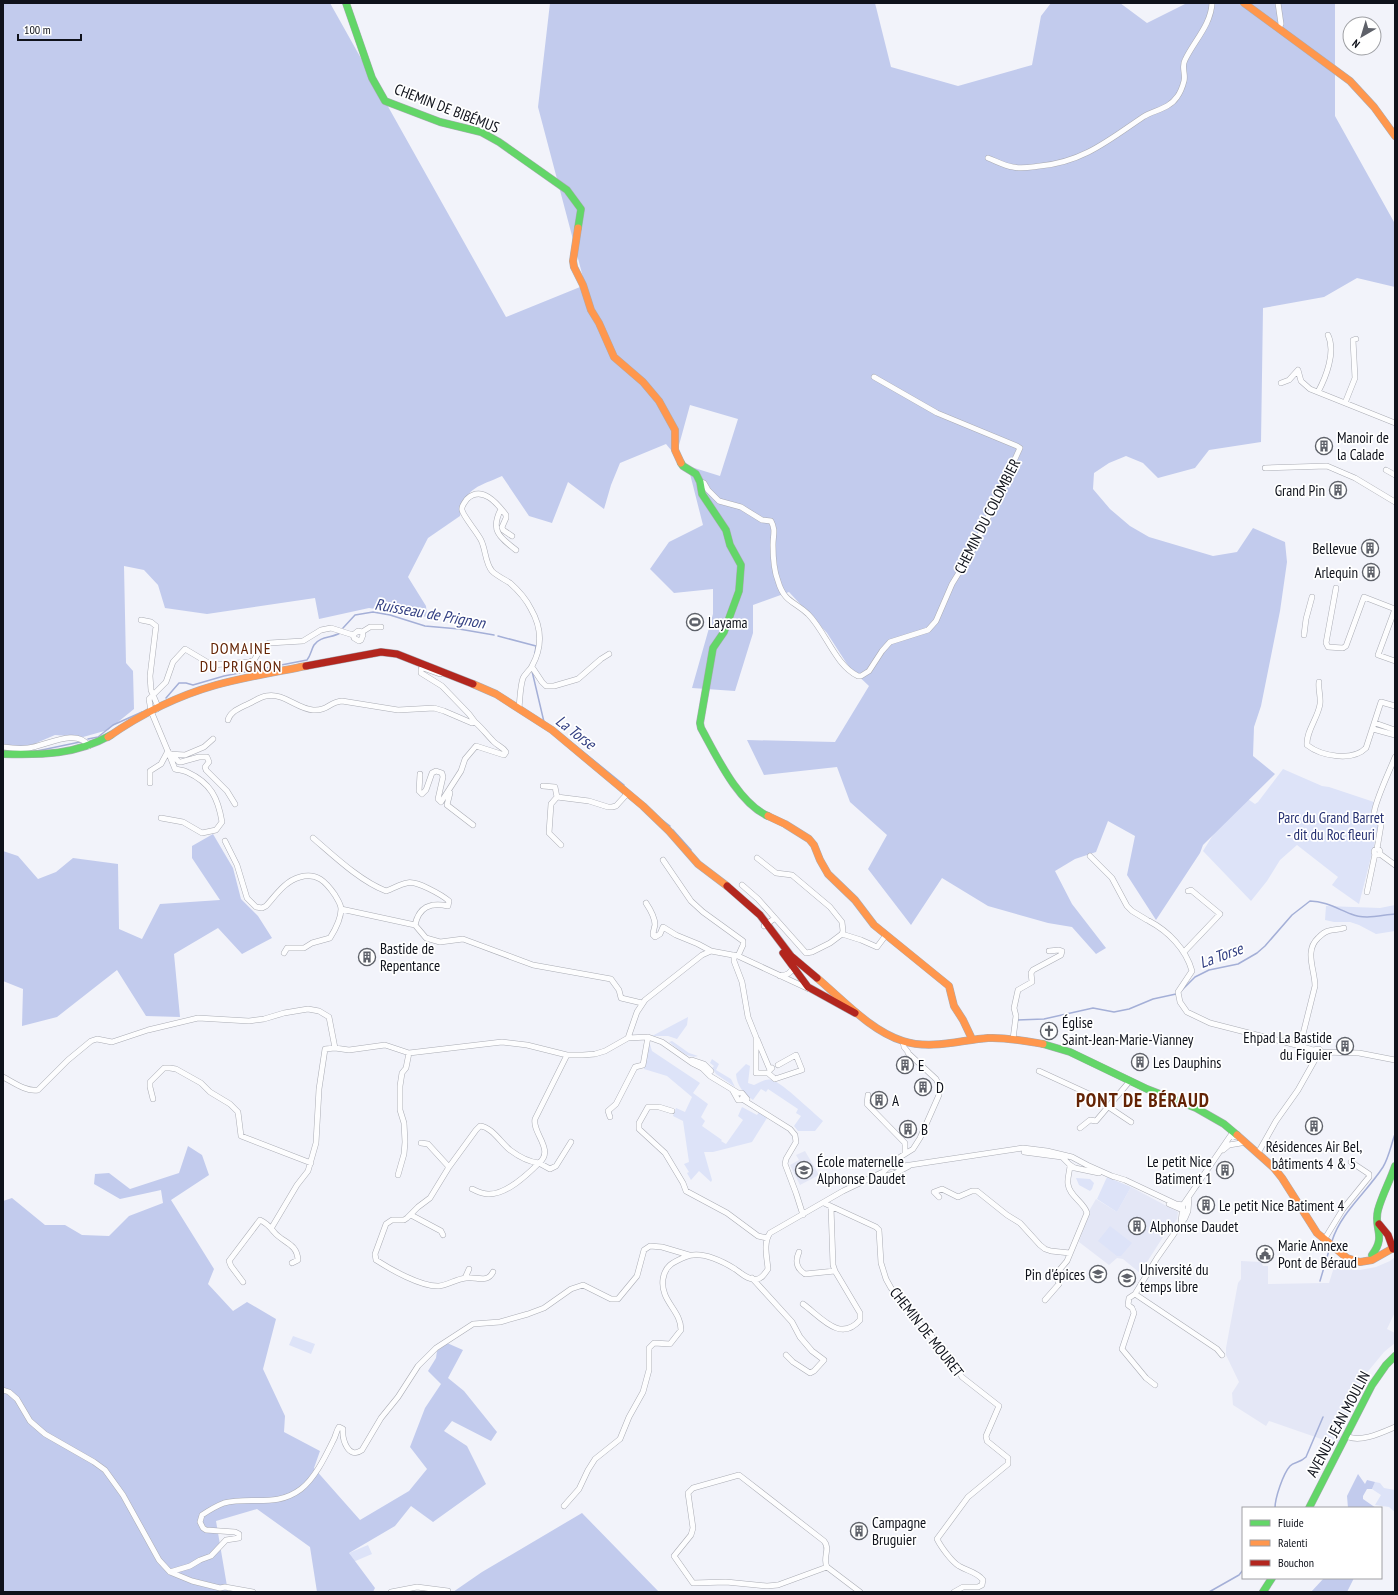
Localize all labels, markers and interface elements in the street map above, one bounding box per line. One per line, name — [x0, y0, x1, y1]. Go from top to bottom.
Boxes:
scale bar — [18, 16, 81, 42]
north arrow — [1342, 16, 1382, 56]
text: 100 m — [24, 22, 51, 37]
text: N — [1349, 37, 1362, 51]
street label: CHEMIN DE BIBÉMUS — [392, 79, 502, 137]
place label: Manoir de la Calade — [1337, 428, 1389, 464]
building icon: Manoir de la Calade — [1314, 436, 1334, 456]
street label: CHEMIN DU COLOMBIER — [950, 455, 1024, 577]
building icon: Grand Pin — [1328, 480, 1348, 500]
place label: Grand Pin — [1275, 481, 1325, 500]
building icon: Bellevue — [1360, 538, 1380, 558]
place label: Bellevue — [1312, 539, 1357, 558]
building icon: Arlequin — [1361, 562, 1381, 582]
place label: Arlequin — [1314, 563, 1358, 582]
water label: Ruisseau de Prignon — [373, 593, 488, 633]
sports icon: Layama — [685, 612, 705, 632]
place label: Layama — [708, 613, 747, 632]
district label: DOMAINE DU PRIGNON — [200, 638, 282, 676]
water label: La Torse — [552, 711, 601, 754]
park label: Parc du Grand Barret - dit du Roc fleuri — [1278, 808, 1384, 844]
water label: La Torse — [1197, 937, 1247, 972]
place label: Bastide de Repentance — [380, 939, 440, 975]
building icon: Bastide de Repentance — [357, 947, 377, 967]
place label: Église Saint-Jean-Marie-Vianney — [1062, 1013, 1194, 1049]
church icon: Église Saint-Jean-Marie-Vianney — [1039, 1021, 1059, 1041]
place label: Ehpad La Bastide du Figuier — [1243, 1028, 1333, 1064]
building icon: Ehpad La Bastide du Figuier — [1335, 1036, 1355, 1056]
building icon: Les Dauphins — [1130, 1052, 1150, 1072]
place label: Les Dauphins — [1153, 1053, 1221, 1072]
building icon: E — [895, 1055, 915, 1075]
place label: E — [918, 1056, 924, 1075]
building icon: D — [913, 1077, 933, 1097]
place label: D — [936, 1078, 944, 1097]
district label: PONT DE BÉRAUD — [1076, 1088, 1210, 1112]
building icon: A — [869, 1090, 889, 1110]
place label: A — [892, 1091, 900, 1110]
building icon: Résidences Air Bel, bâtiments 4 & 5 — [1304, 1116, 1324, 1136]
building icon: B — [898, 1119, 918, 1139]
place label: B — [921, 1120, 928, 1139]
place label: Résidences Air Bel, bâtiments 4 & 5 — [1266, 1137, 1363, 1173]
place label: École maternelle Alphonse Daudet — [817, 1152, 905, 1188]
place label: Le petit Nice Batiment 1 — [1147, 1152, 1212, 1188]
school or university icon: École maternelle Alphonse Daudet — [794, 1160, 814, 1180]
building icon: Le petit Nice Batiment 1 — [1215, 1160, 1235, 1180]
building icon: Le petit Nice Batiment 4 — [1196, 1195, 1216, 1215]
place label: Le petit Nice Batiment 4 — [1219, 1196, 1344, 1215]
building icon: Alphonse Daudet — [1127, 1216, 1147, 1236]
place label: Alphonse Daudet — [1150, 1217, 1238, 1236]
place label: Marie Annexe Pont de Béraud — [1278, 1236, 1357, 1272]
public building icon: Marie Annexe Pont de Béraud — [1255, 1244, 1275, 1264]
place label: Université du temps libre — [1140, 1260, 1209, 1296]
school or university icon: Pin d'épices — [1088, 1264, 1108, 1284]
place label: Pin d'épices — [1025, 1265, 1085, 1284]
school or university icon: Université du temps libre — [1117, 1268, 1137, 1288]
street label: CHEMIN DE MOURET — [886, 1283, 968, 1381]
street label: AVENUE JEAN MOULIN — [1302, 1368, 1374, 1480]
legend — [1242, 1507, 1382, 1579]
place label: Campagne Bruguier — [872, 1513, 926, 1549]
text: Fluide — [1278, 1515, 1304, 1530]
building icon: Campagne Bruguier — [849, 1521, 869, 1541]
text: Ralenti — [1278, 1535, 1307, 1550]
text: Bouchon — [1278, 1555, 1314, 1570]

